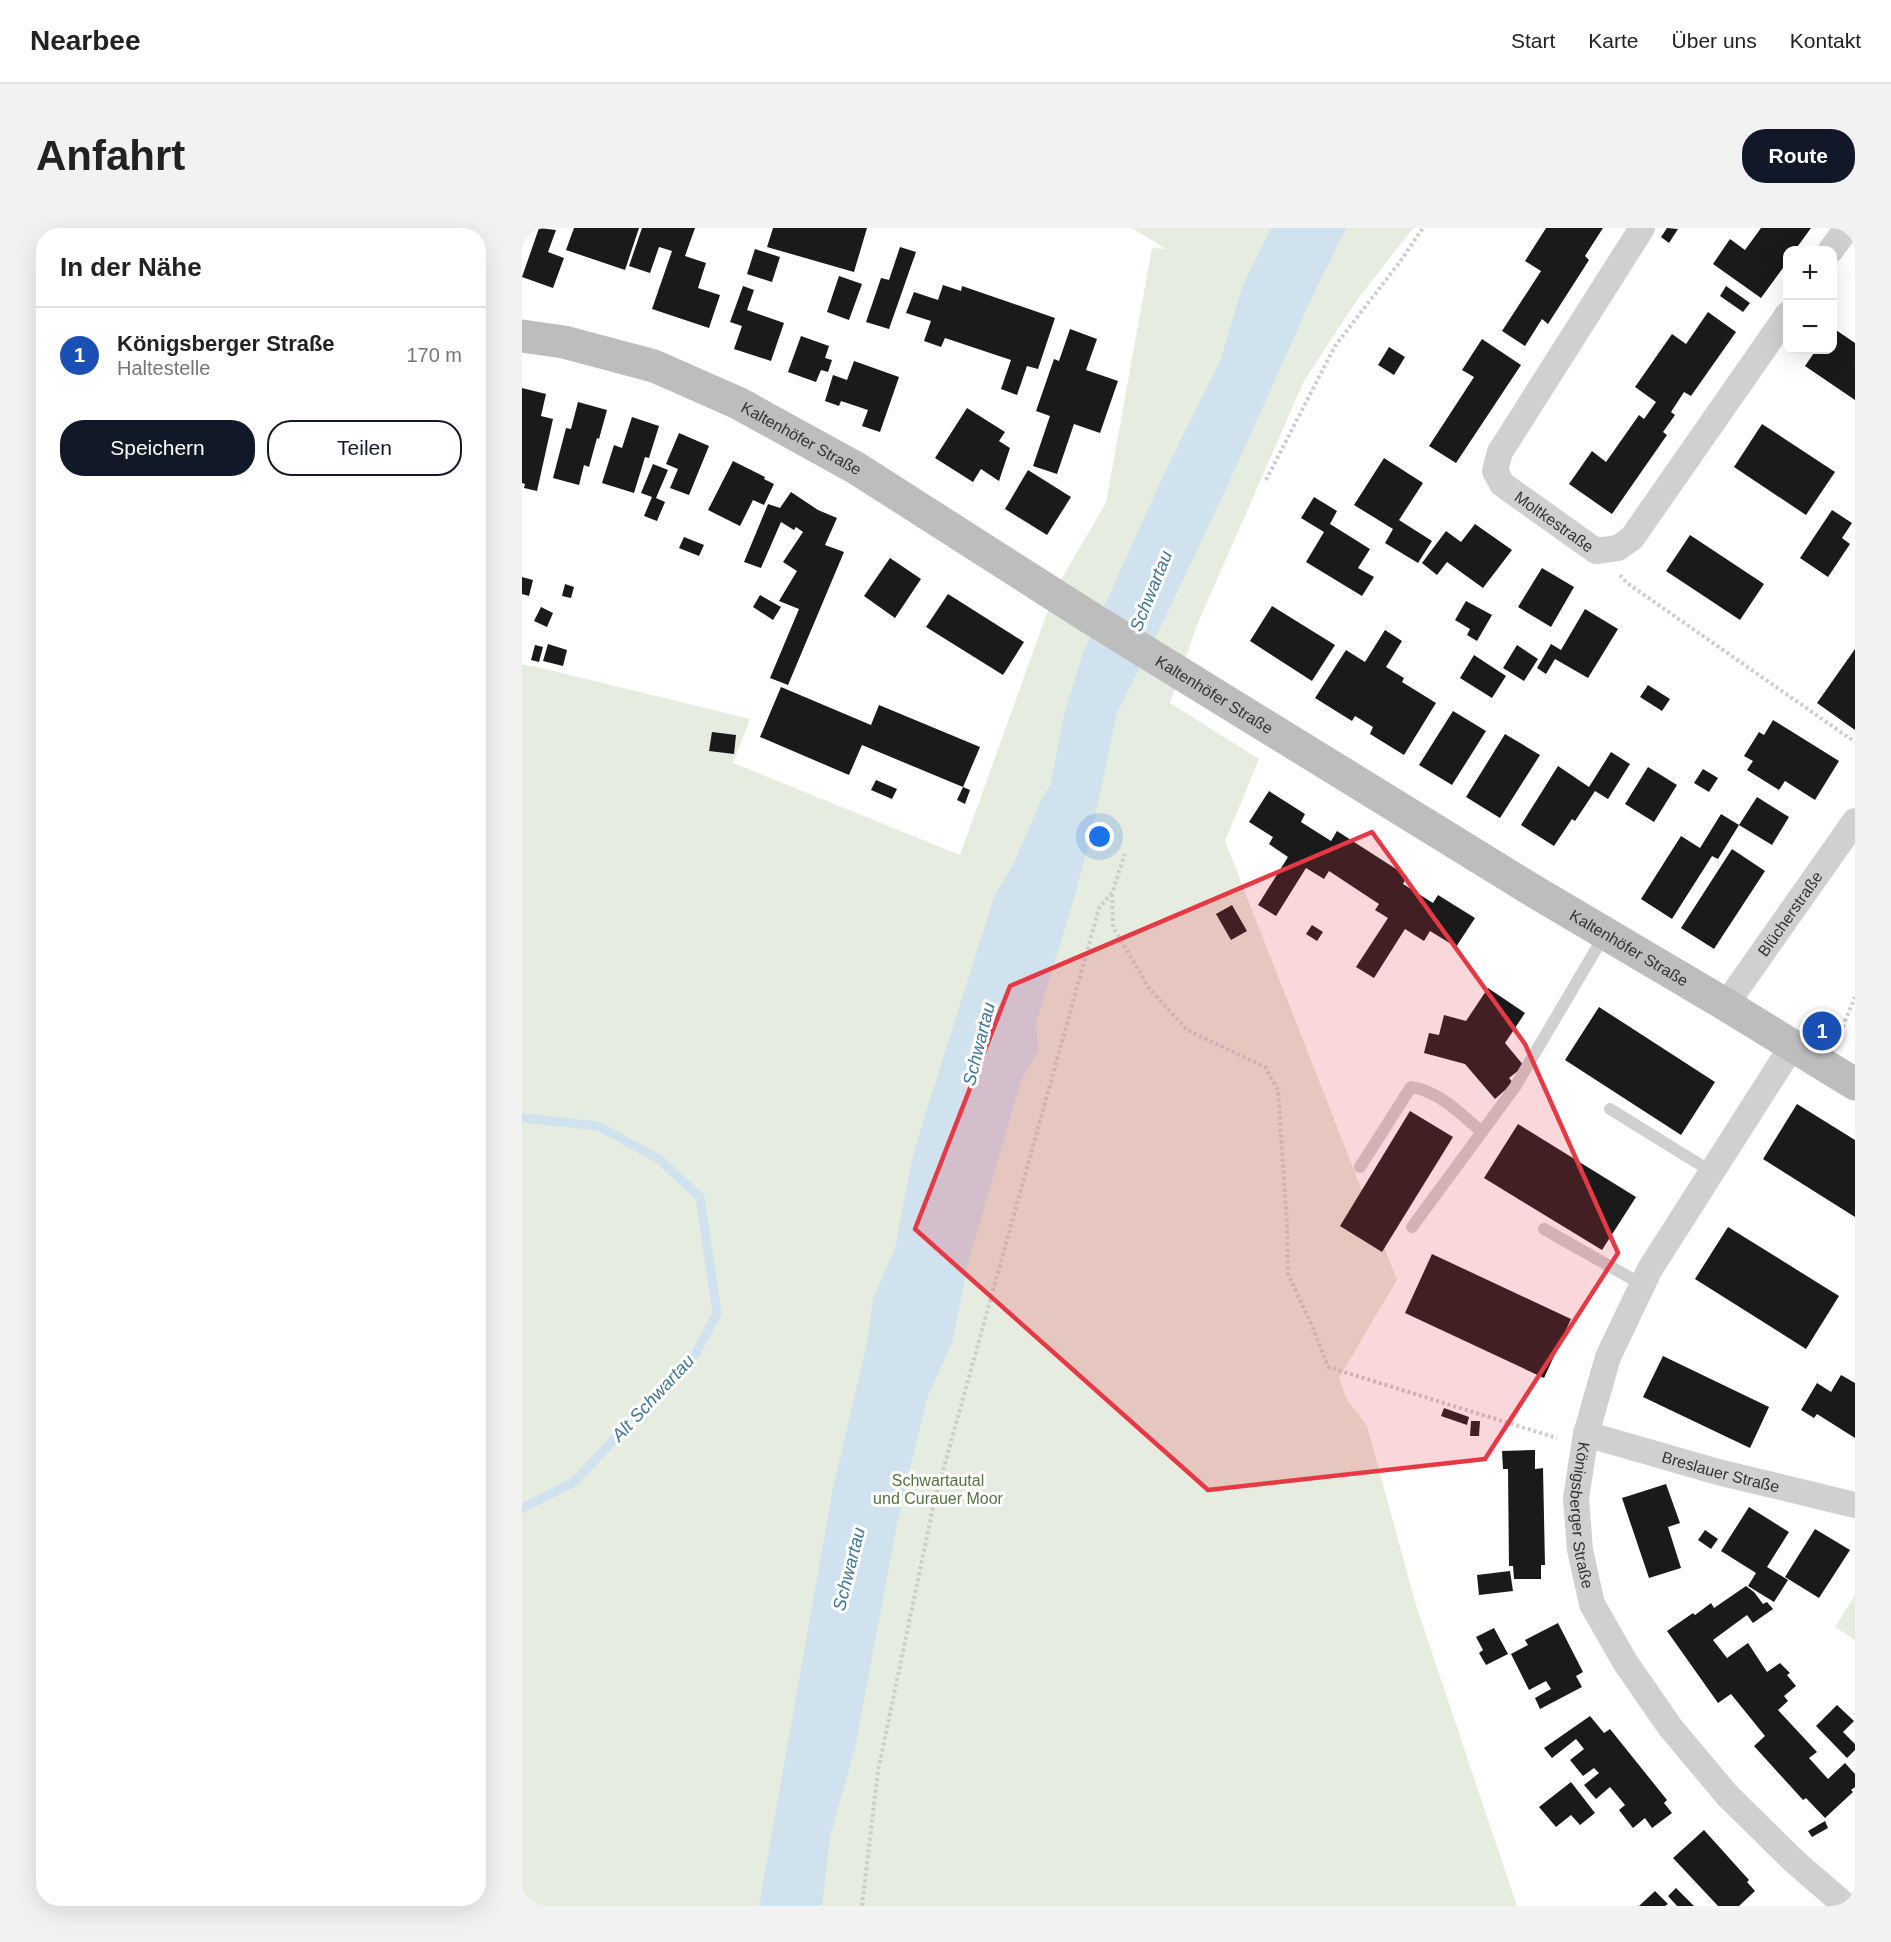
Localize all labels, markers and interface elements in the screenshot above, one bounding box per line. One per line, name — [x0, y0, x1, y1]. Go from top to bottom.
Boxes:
text: Nearbee — [30, 25, 141, 56]
text: Start — [1511, 29, 1555, 52]
text: Karte — [1588, 29, 1639, 52]
text: Über uns — [1672, 29, 1757, 52]
text: Kontakt — [1790, 29, 1861, 52]
button: Route — [1742, 129, 1855, 183]
text: Anfahrt — [36, 132, 185, 179]
map controls — [1783, 246, 1837, 354]
button: + — [1783, 246, 1837, 300]
text: In der Nähe — [60, 252, 202, 282]
button: − — [1783, 300, 1837, 354]
text: Königsberger Straße — [117, 331, 335, 356]
text: 1 — [74, 344, 85, 366]
text: 170 m — [406, 344, 462, 366]
text: Haltestelle — [117, 357, 210, 379]
street label: Kaltenhöfer Straße — [738, 399, 865, 478]
button: Speichern — [60, 420, 255, 476]
button: Teilen — [267, 420, 462, 476]
street label: Moltkestraße — [1512, 488, 1597, 556]
water label: Schwartau — [1126, 548, 1176, 634]
street label: Kaltenhöfer Straße — [1153, 652, 1276, 737]
your location — [1085, 822, 1114, 851]
street label: Blücherstraße — [1755, 868, 1826, 959]
street label: Kaltenhöfer Straße — [1567, 906, 1691, 990]
water label: Schwartau — [959, 1000, 999, 1088]
pin: 1 — [1802, 1008, 1842, 1054]
water label: Alt Schwartau — [607, 1351, 698, 1446]
street label: Königsberger Straße — [1567, 1441, 1596, 1590]
street label: Breslauer Straße — [1660, 1448, 1781, 1496]
park label: Schwartautal und Curauer Moor — [873, 1472, 1004, 1507]
water label: Schwartau — [829, 1525, 869, 1613]

